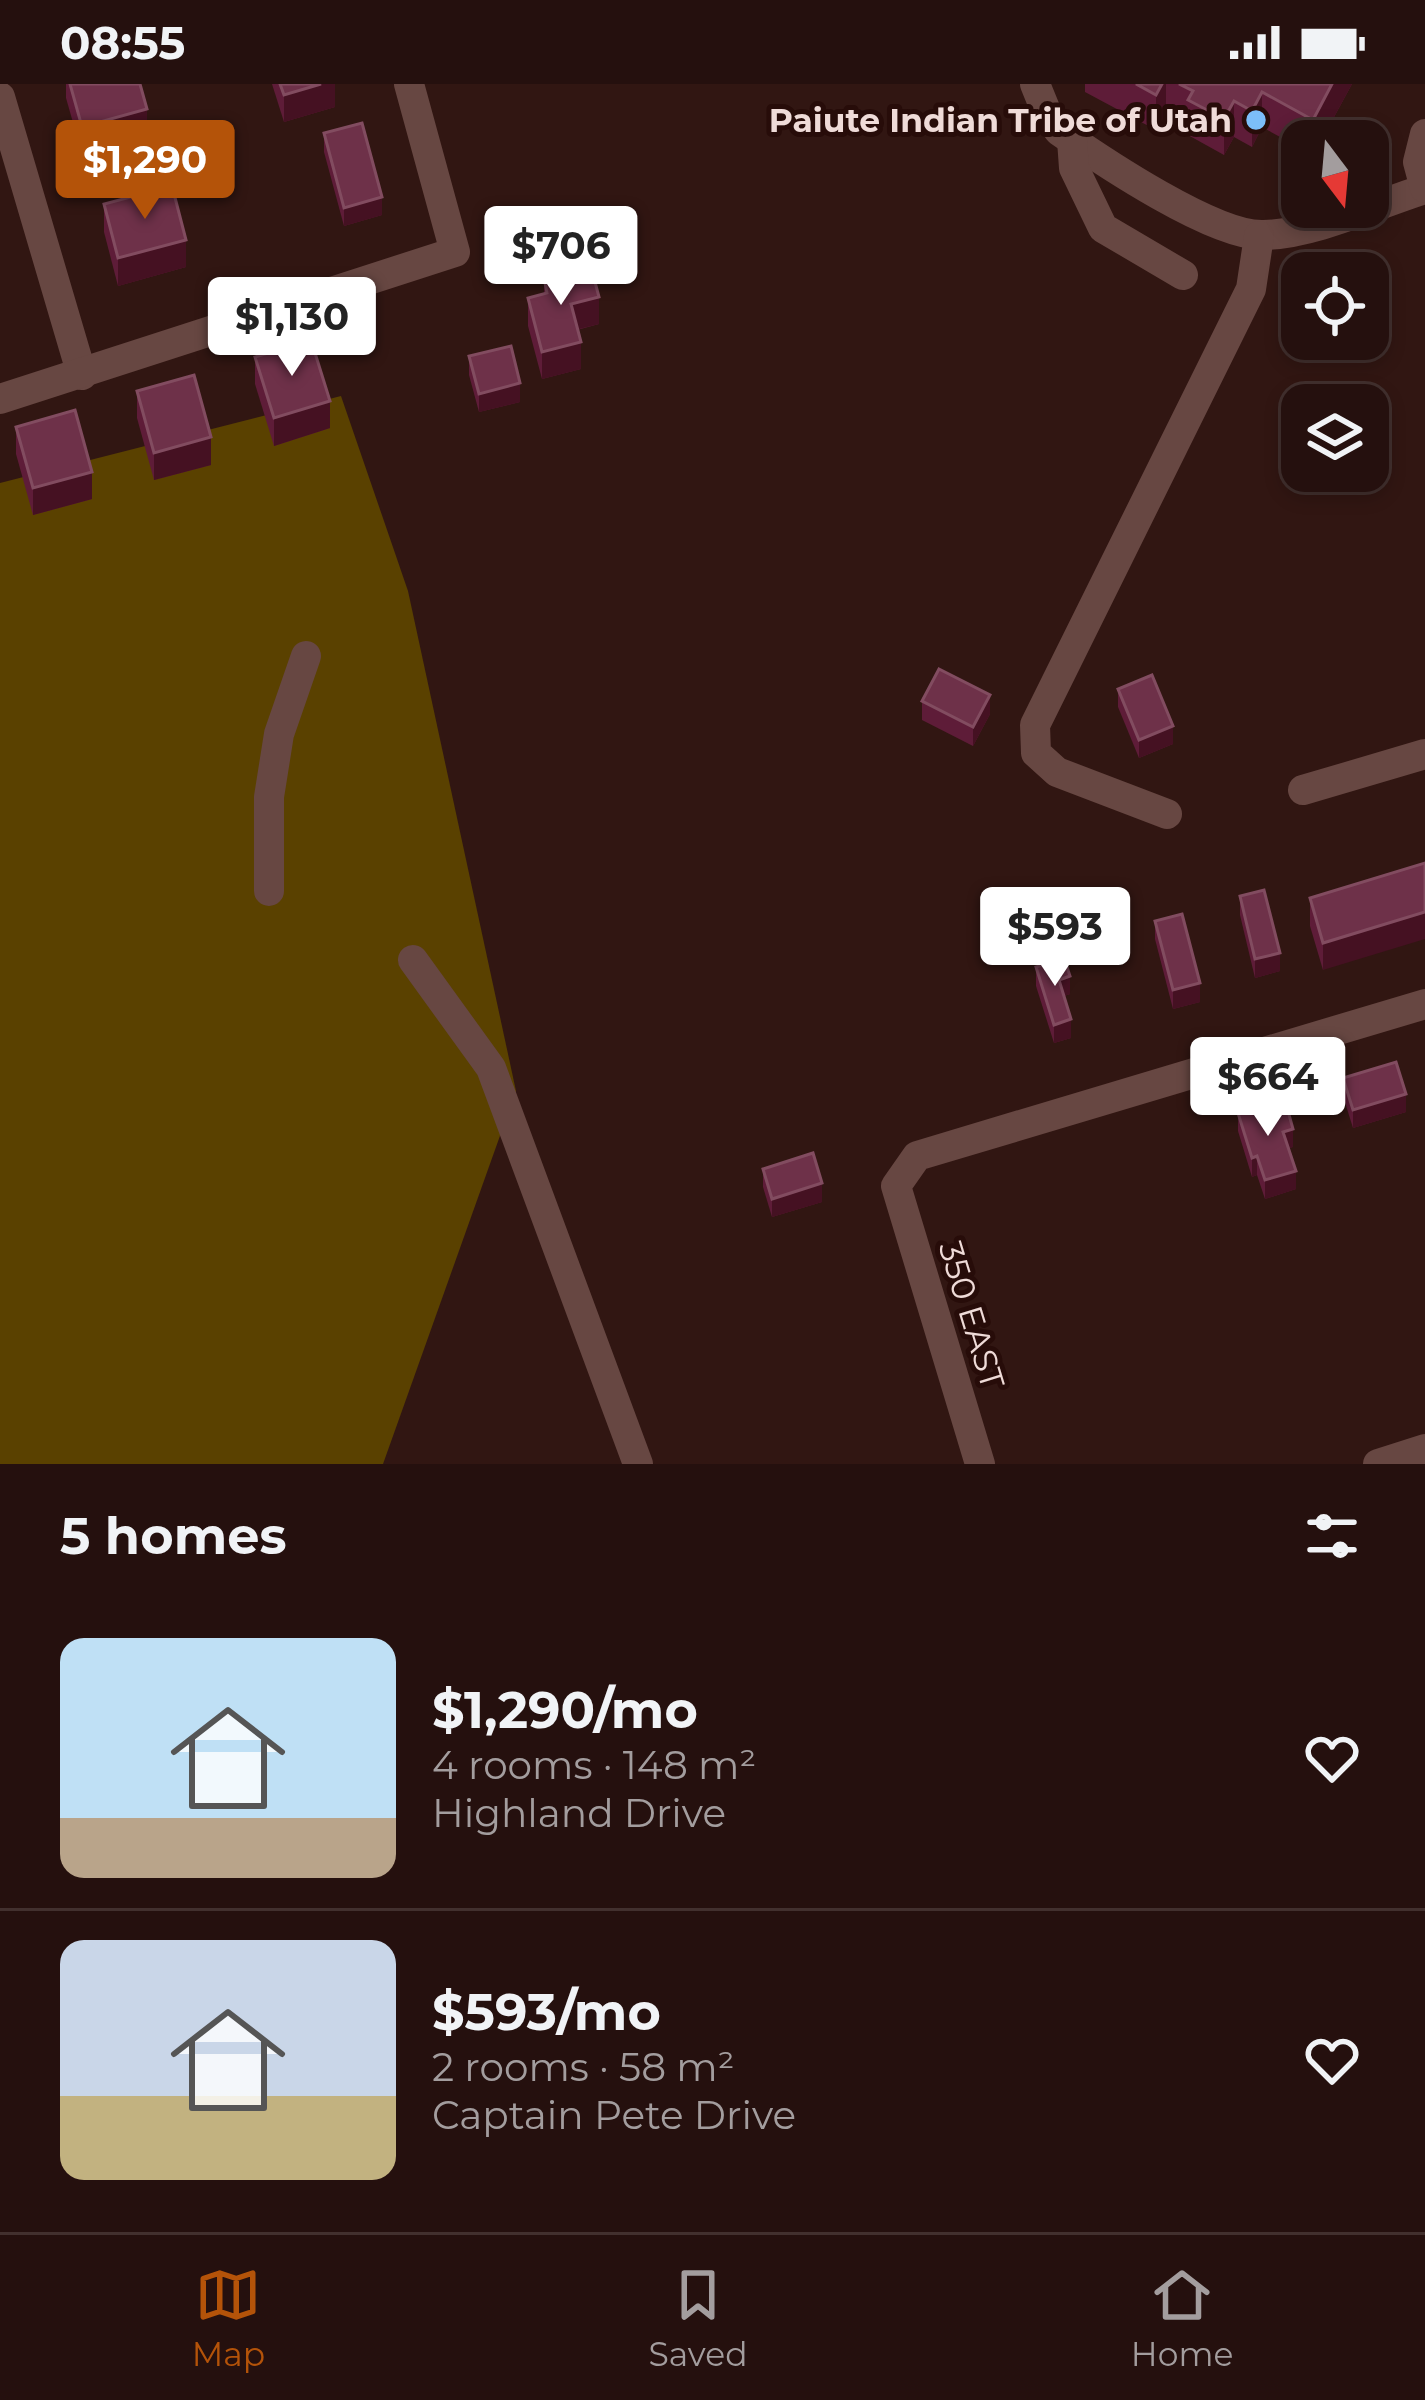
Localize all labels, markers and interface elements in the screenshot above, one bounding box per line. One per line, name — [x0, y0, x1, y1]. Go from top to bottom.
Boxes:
text: 08:55 — [60, 15, 185, 70]
place label: Paiute Indian Tribe of Utah — [769, 100, 1232, 140]
marker: Paiute Indian Tribe of Utah — [1243, 107, 1269, 133]
pin: $1,290 — [47, 120, 243, 222]
north arrow — [1281, 120, 1389, 228]
map controls — [1281, 120, 1389, 492]
text: $1,290 — [83, 135, 207, 183]
pin: $706 — [490, 206, 632, 308]
text: $706 — [511, 221, 611, 269]
button: locate — [1281, 252, 1389, 360]
pin: $1,130 — [194, 277, 390, 379]
text: $1,130 — [235, 292, 349, 340]
button: layers — [1281, 384, 1389, 492]
pin: $593 — [984, 887, 1126, 989]
text: $593 — [1007, 902, 1103, 950]
pin: $664 — [1197, 1037, 1339, 1139]
text: $664 — [1217, 1052, 1319, 1100]
street label: 350 EAST — [931, 1236, 1013, 1394]
icon: filters — [1299, 1503, 1365, 1569]
text: 5 homes — [60, 1505, 287, 1567]
text: $1,290/mo — [432, 1679, 698, 1741]
icon: home — [156, 1686, 300, 1830]
icon: heart — [1299, 1725, 1365, 1791]
text: 4 rooms · 148 m² — [432, 1741, 756, 1789]
text: Highland Drive — [432, 1789, 726, 1837]
text: $593/mo — [432, 1981, 661, 2043]
icon: home — [156, 1988, 300, 2132]
icon: heart — [1299, 2027, 1365, 2093]
text: 2 rooms · 58 m² — [432, 2043, 734, 2091]
text: Captain Pete Drive — [432, 2091, 796, 2139]
tab: Map — [192, 2262, 265, 2374]
tab: Saved — [648, 2262, 748, 2374]
tab: Home — [1131, 2262, 1233, 2374]

